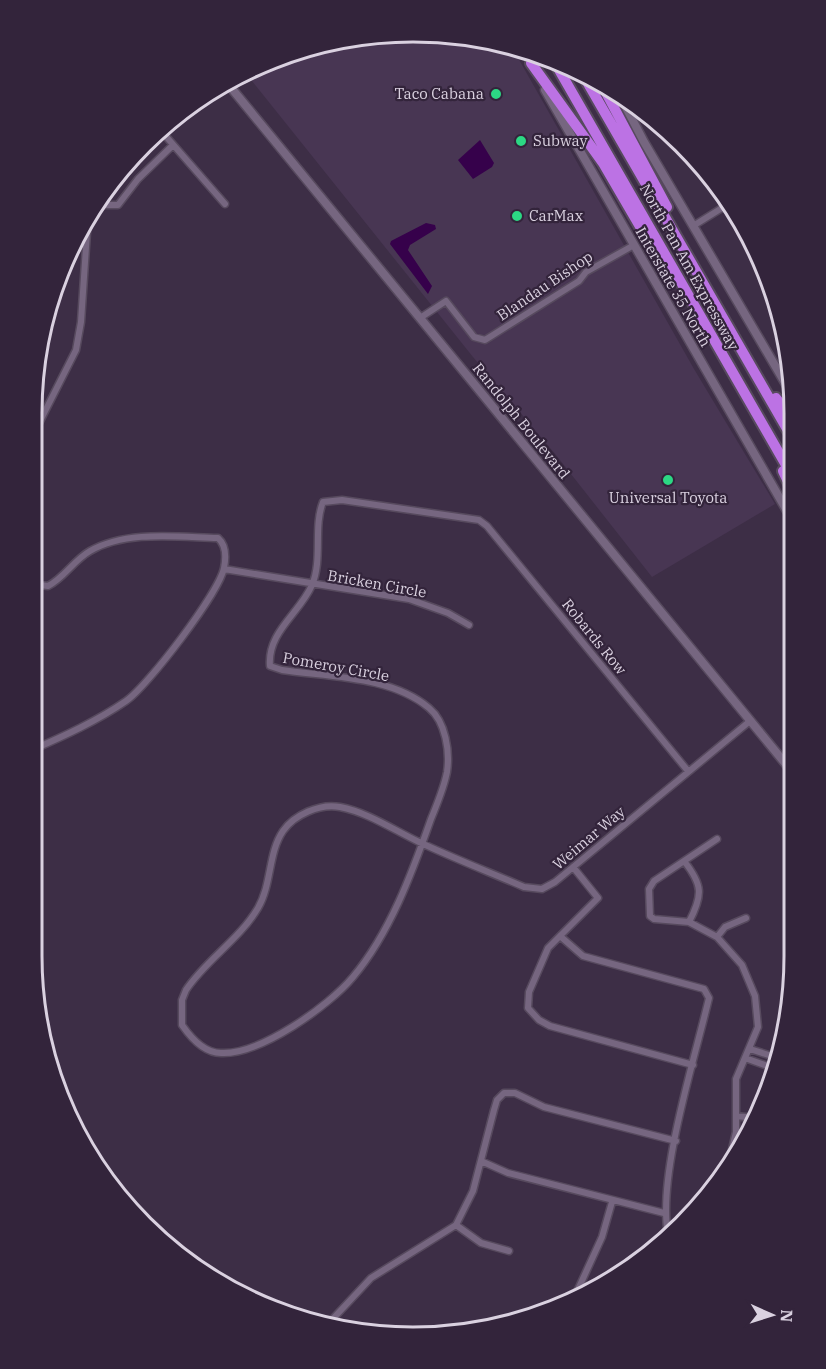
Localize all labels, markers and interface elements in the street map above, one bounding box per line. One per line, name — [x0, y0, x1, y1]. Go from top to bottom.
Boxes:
place label: Taco Cabana — [394, 84, 484, 103]
marker: Taco Cabana — [489, 87, 503, 101]
place label: Subway — [533, 131, 588, 150]
marker: Subway — [514, 134, 528, 148]
street label: North Pan Am Expressway — [636, 180, 743, 353]
place label: CarMax — [529, 206, 583, 225]
marker: CarMax — [510, 209, 524, 223]
street label: Interstate 35 North — [631, 223, 715, 350]
street label: Blandau Bishop — [493, 247, 596, 325]
street label: Randolph Boulevard — [469, 359, 574, 483]
marker: Universal Toyota — [661, 473, 675, 487]
place label: Universal Toyota — [609, 488, 727, 507]
street label: Bricken Circle — [326, 565, 428, 602]
street label: Robards Row — [558, 595, 631, 679]
street label: Pomeroy Circle — [281, 648, 391, 685]
street label: Weimar Way — [549, 802, 629, 873]
north arrow — [742, 1285, 802, 1345]
text: N — [777, 1309, 797, 1323]

